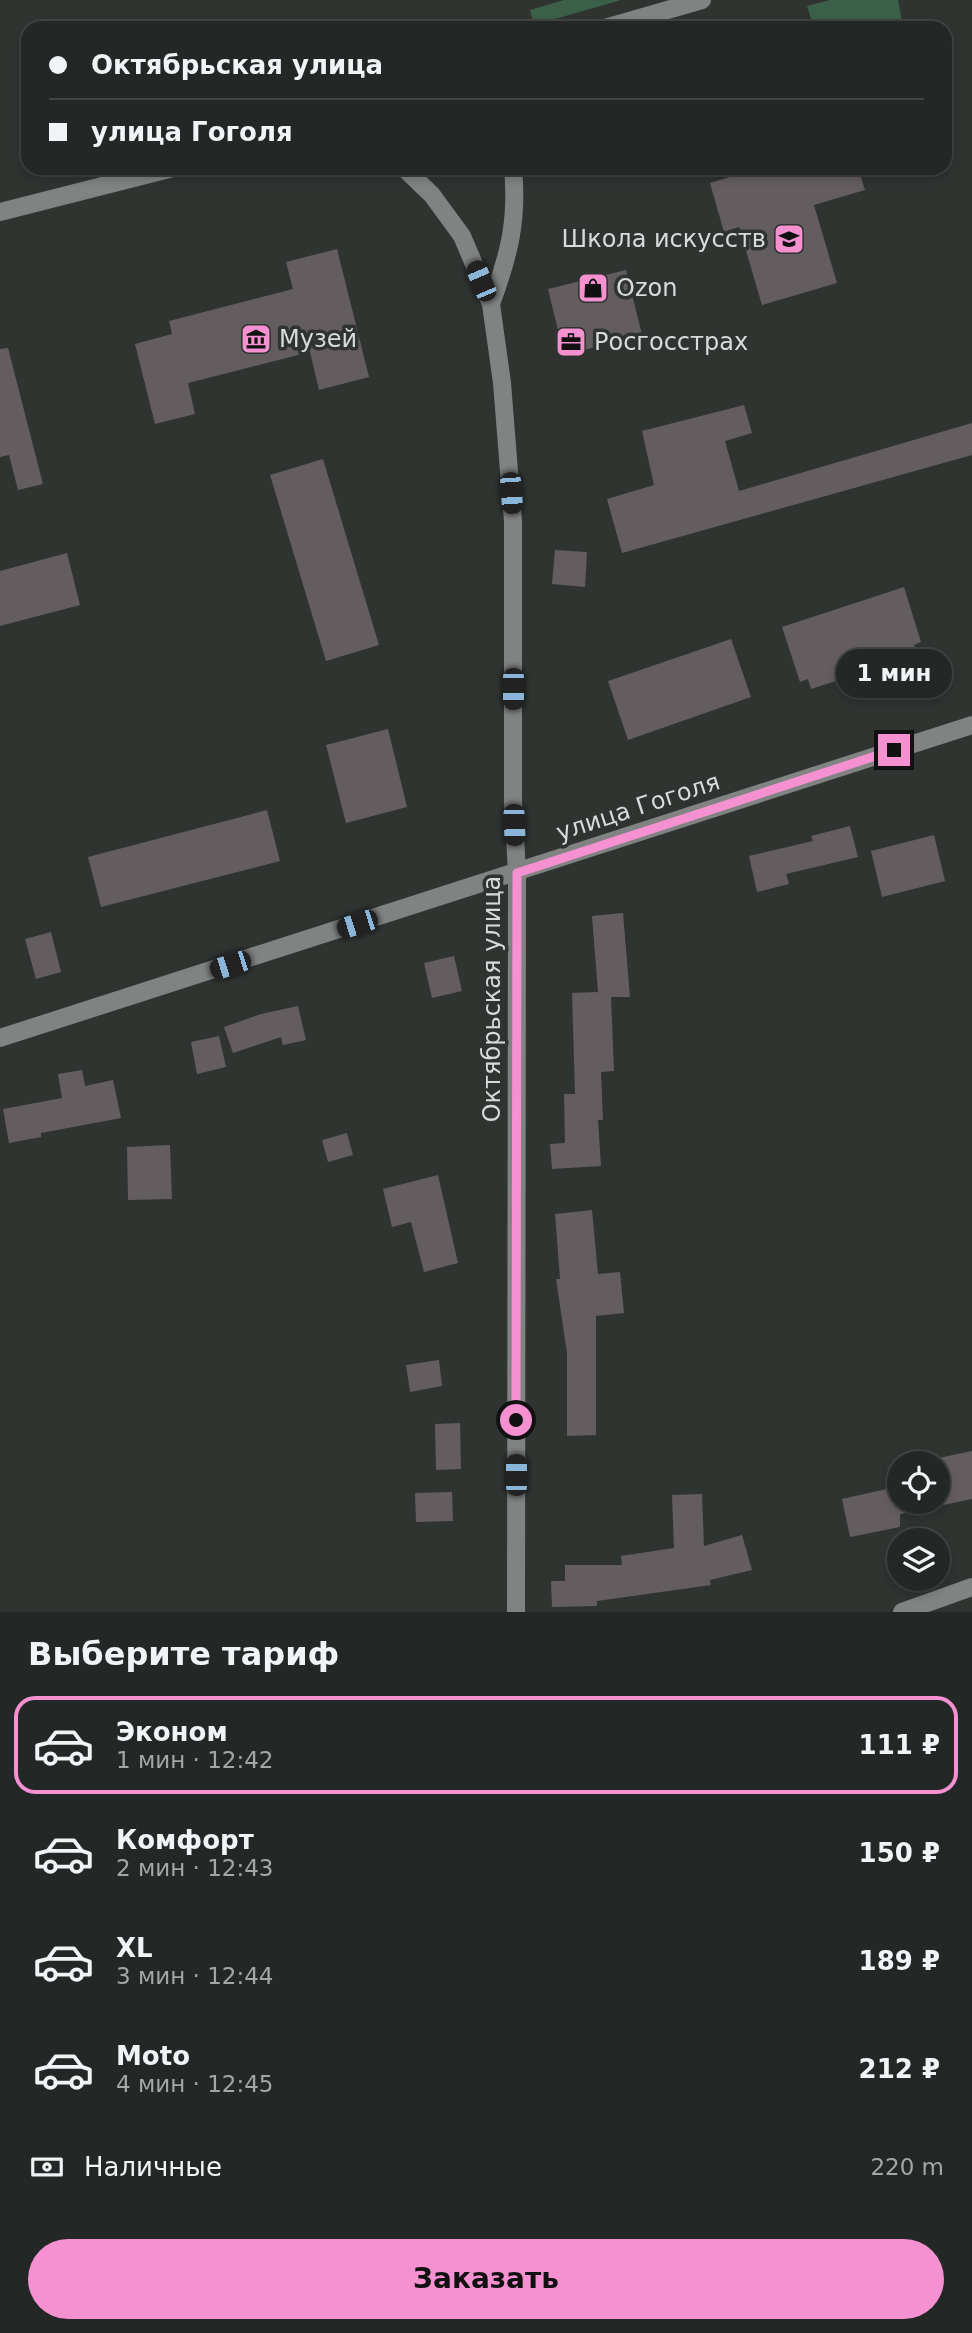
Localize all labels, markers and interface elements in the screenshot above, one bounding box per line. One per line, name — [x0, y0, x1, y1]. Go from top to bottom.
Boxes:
text: Октябрьская улица — [91, 50, 383, 80]
text: улица Гоголя — [91, 117, 293, 147]
school or university icon: Школа искусств — [772, 222, 806, 256]
place label: Школа искусств — [561, 225, 766, 253]
car — [464, 258, 499, 304]
shop icon: Ozon — [576, 271, 610, 305]
place label: Ozon — [616, 274, 677, 302]
museum icon: Музей — [239, 322, 273, 356]
place label: Музей — [279, 325, 357, 353]
office icon: Росгосстрах — [554, 325, 588, 359]
place label: Росгосстрах — [594, 328, 748, 356]
car — [500, 471, 523, 515]
callout: 1 мин — [836, 648, 952, 698]
text: 1 мин — [857, 660, 931, 686]
car — [503, 668, 524, 710]
route end — [878, 734, 910, 766]
street label: улица Гоголя — [553, 767, 723, 847]
car — [503, 804, 526, 846]
street label: Октябрьская улица — [478, 876, 506, 1122]
car — [334, 908, 381, 940]
car — [207, 949, 254, 981]
route start — [500, 1404, 532, 1436]
map controls — [887, 1451, 950, 1591]
button: locate — [887, 1451, 950, 1514]
car — [506, 1454, 527, 1496]
button: layers — [887, 1528, 950, 1591]
text: Выберите тариф — [28, 1635, 339, 1673]
icon: car — [32, 1714, 95, 1777]
text: Эконом — [116, 1717, 228, 1747]
text: 111 ₽ — [859, 1730, 940, 1760]
text: 1 мин · 12:42 — [116, 1747, 274, 1773]
icon: car — [32, 1822, 95, 1885]
text: Комфорт — [116, 1825, 254, 1855]
text: 150 ₽ — [859, 1838, 940, 1868]
text: 2 мин · 12:43 — [116, 1855, 274, 1881]
icon: car — [32, 1930, 95, 1993]
text: XL — [116, 1933, 153, 1963]
text: 189 ₽ — [859, 1946, 940, 1976]
text: 3 мин · 12:44 — [116, 1963, 274, 1989]
icon: car — [32, 2038, 95, 2101]
text: Moto — [116, 2041, 190, 2071]
text: 212 ₽ — [859, 2054, 940, 2084]
text: 4 мин · 12:45 — [116, 2071, 274, 2097]
icon: cash — [28, 2148, 66, 2186]
text: Наличные — [84, 2152, 222, 2182]
text: 220 m — [870, 2154, 944, 2180]
button: Заказать — [28, 2239, 944, 2319]

